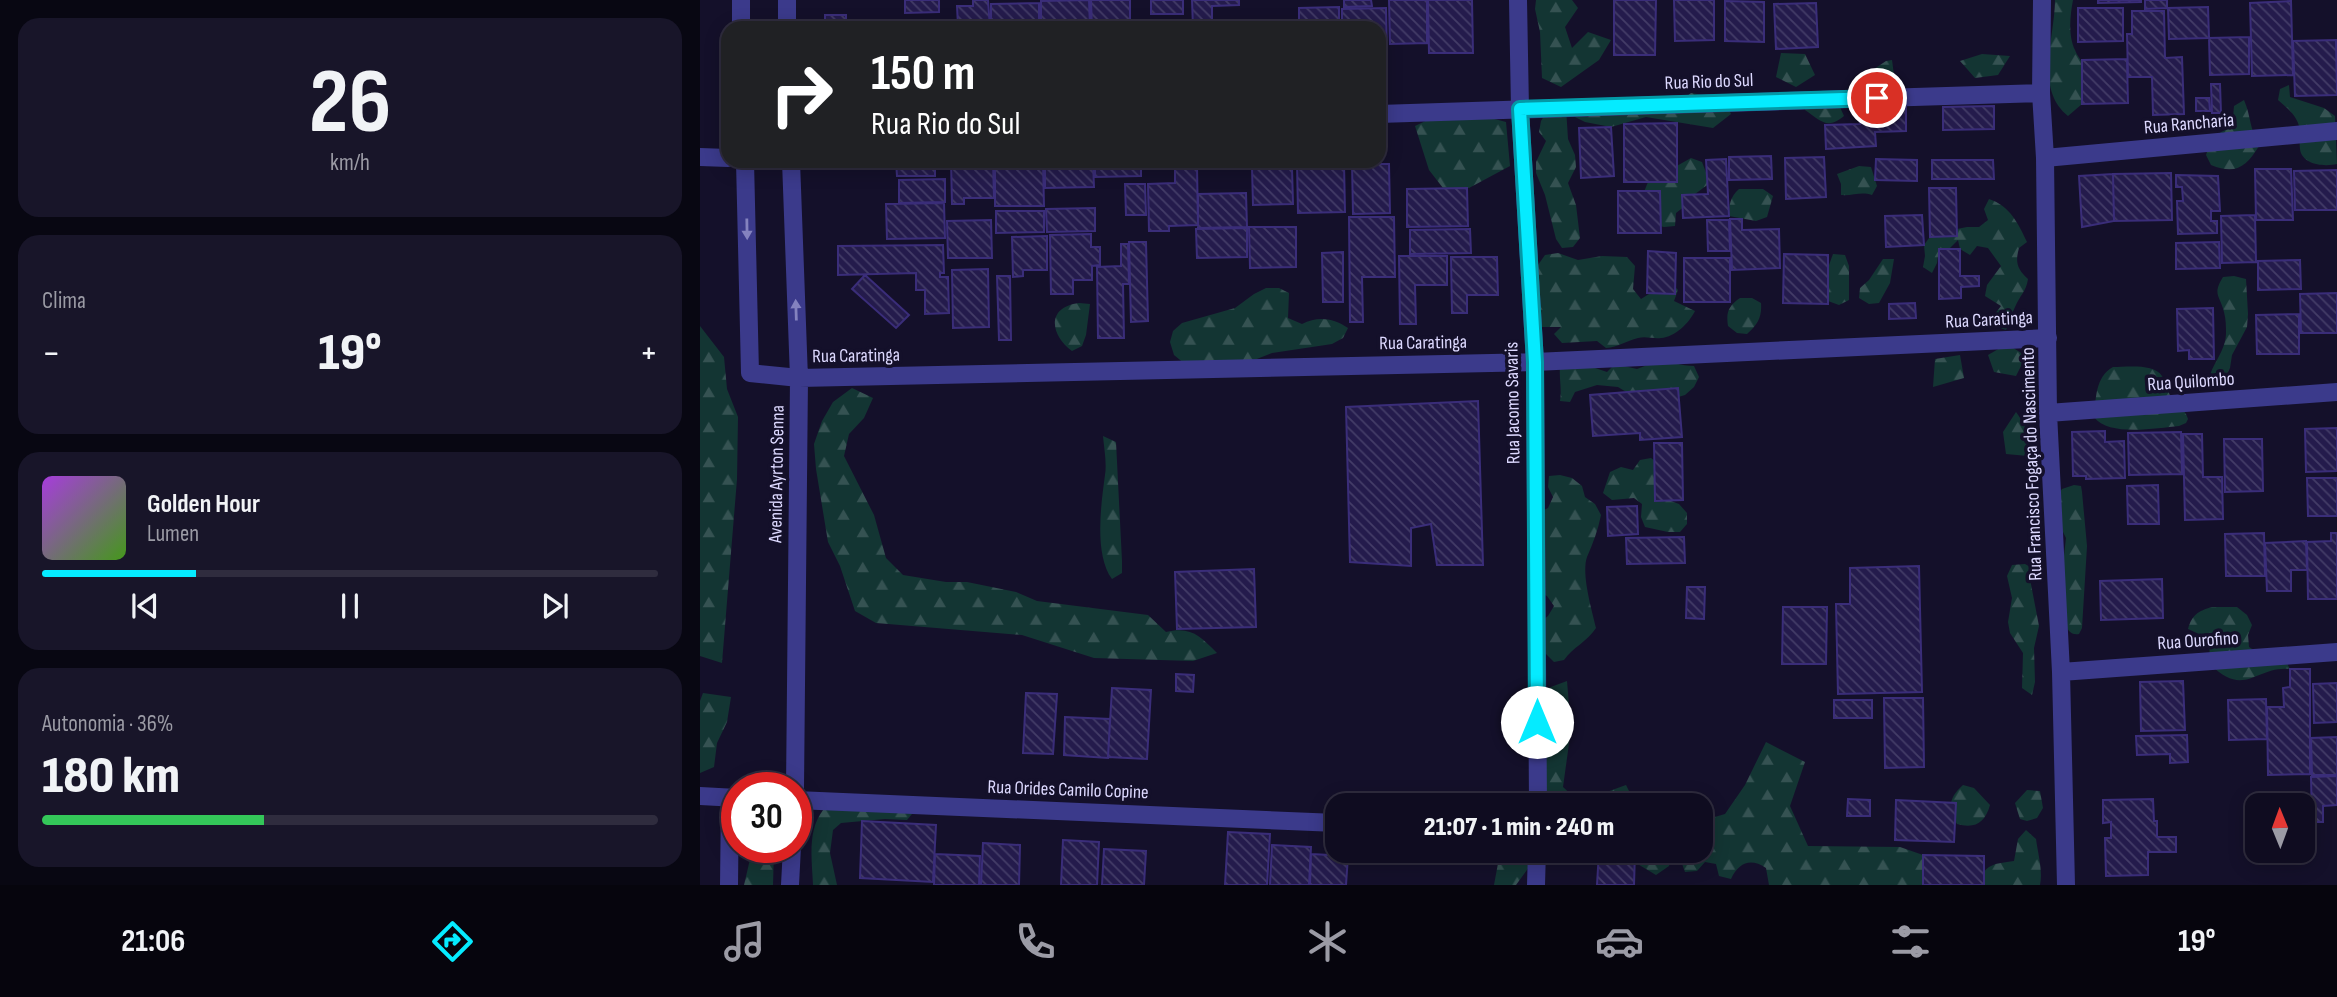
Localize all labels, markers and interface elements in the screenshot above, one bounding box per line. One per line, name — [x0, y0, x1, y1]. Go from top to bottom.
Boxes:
text: 150 m — [871, 45, 975, 104]
text: 26 — [309, 49, 391, 158]
icon: right — [756, 49, 847, 140]
pin — [1847, 68, 1907, 128]
street label: Rua Rio do Sul — [1664, 69, 1754, 95]
icon: arrive — [1858, 79, 1896, 117]
text: Rua Rio do Sul — [871, 105, 1020, 144]
street label: Rua Rancharia — [2143, 109, 2235, 139]
text: km/h — [330, 149, 370, 177]
one-way arrow — [741, 218, 753, 240]
text: Clima — [42, 287, 86, 315]
one-way arrow — [791, 299, 802, 321]
street label: Rua Caratinga — [1945, 306, 2033, 334]
text: 19° — [318, 322, 382, 385]
text: − — [42, 331, 61, 376]
text: + — [639, 331, 658, 376]
street label: Rua Caratinga — [1379, 331, 1467, 355]
street label: Rua Jacomo Savaris — [1500, 341, 1526, 464]
street label: Rua Caratinga — [812, 344, 900, 368]
street label: Rua Francisco Fogaça do Nascimento — [2016, 347, 2048, 581]
street label: Rua Quilombo — [2147, 367, 2235, 397]
street label: Avenida Ayrton Senna — [764, 405, 790, 544]
text: Golden Hour — [147, 489, 260, 520]
text: Lumen — [147, 520, 199, 548]
icon: previous — [126, 587, 164, 625]
icon: pause — [331, 587, 369, 625]
icon: next — [536, 587, 574, 625]
street label: Rua Ourofino — [2156, 627, 2240, 655]
position arrow — [1500, 685, 1574, 759]
text: Autonomia · 36% — [42, 710, 173, 738]
text: 180 km — [42, 745, 180, 808]
speed limit sign: 30 — [721, 772, 812, 863]
street label: Rua Orides Camilo Copine — [987, 776, 1149, 804]
north arrow — [2245, 793, 2315, 863]
map controls — [2245, 793, 2315, 863]
text: 21:07 · 1 min · 240 m — [1424, 812, 1614, 843]
icon: directions — [428, 917, 477, 966]
icon: music — [720, 917, 769, 966]
icon: phone — [1011, 917, 1060, 966]
icon: climate — [1303, 917, 1352, 966]
icon: car — [1595, 917, 1644, 966]
icon: filters — [1886, 917, 1935, 966]
text: 21:06 — [121, 922, 185, 961]
text: 19° — [2178, 922, 2216, 961]

